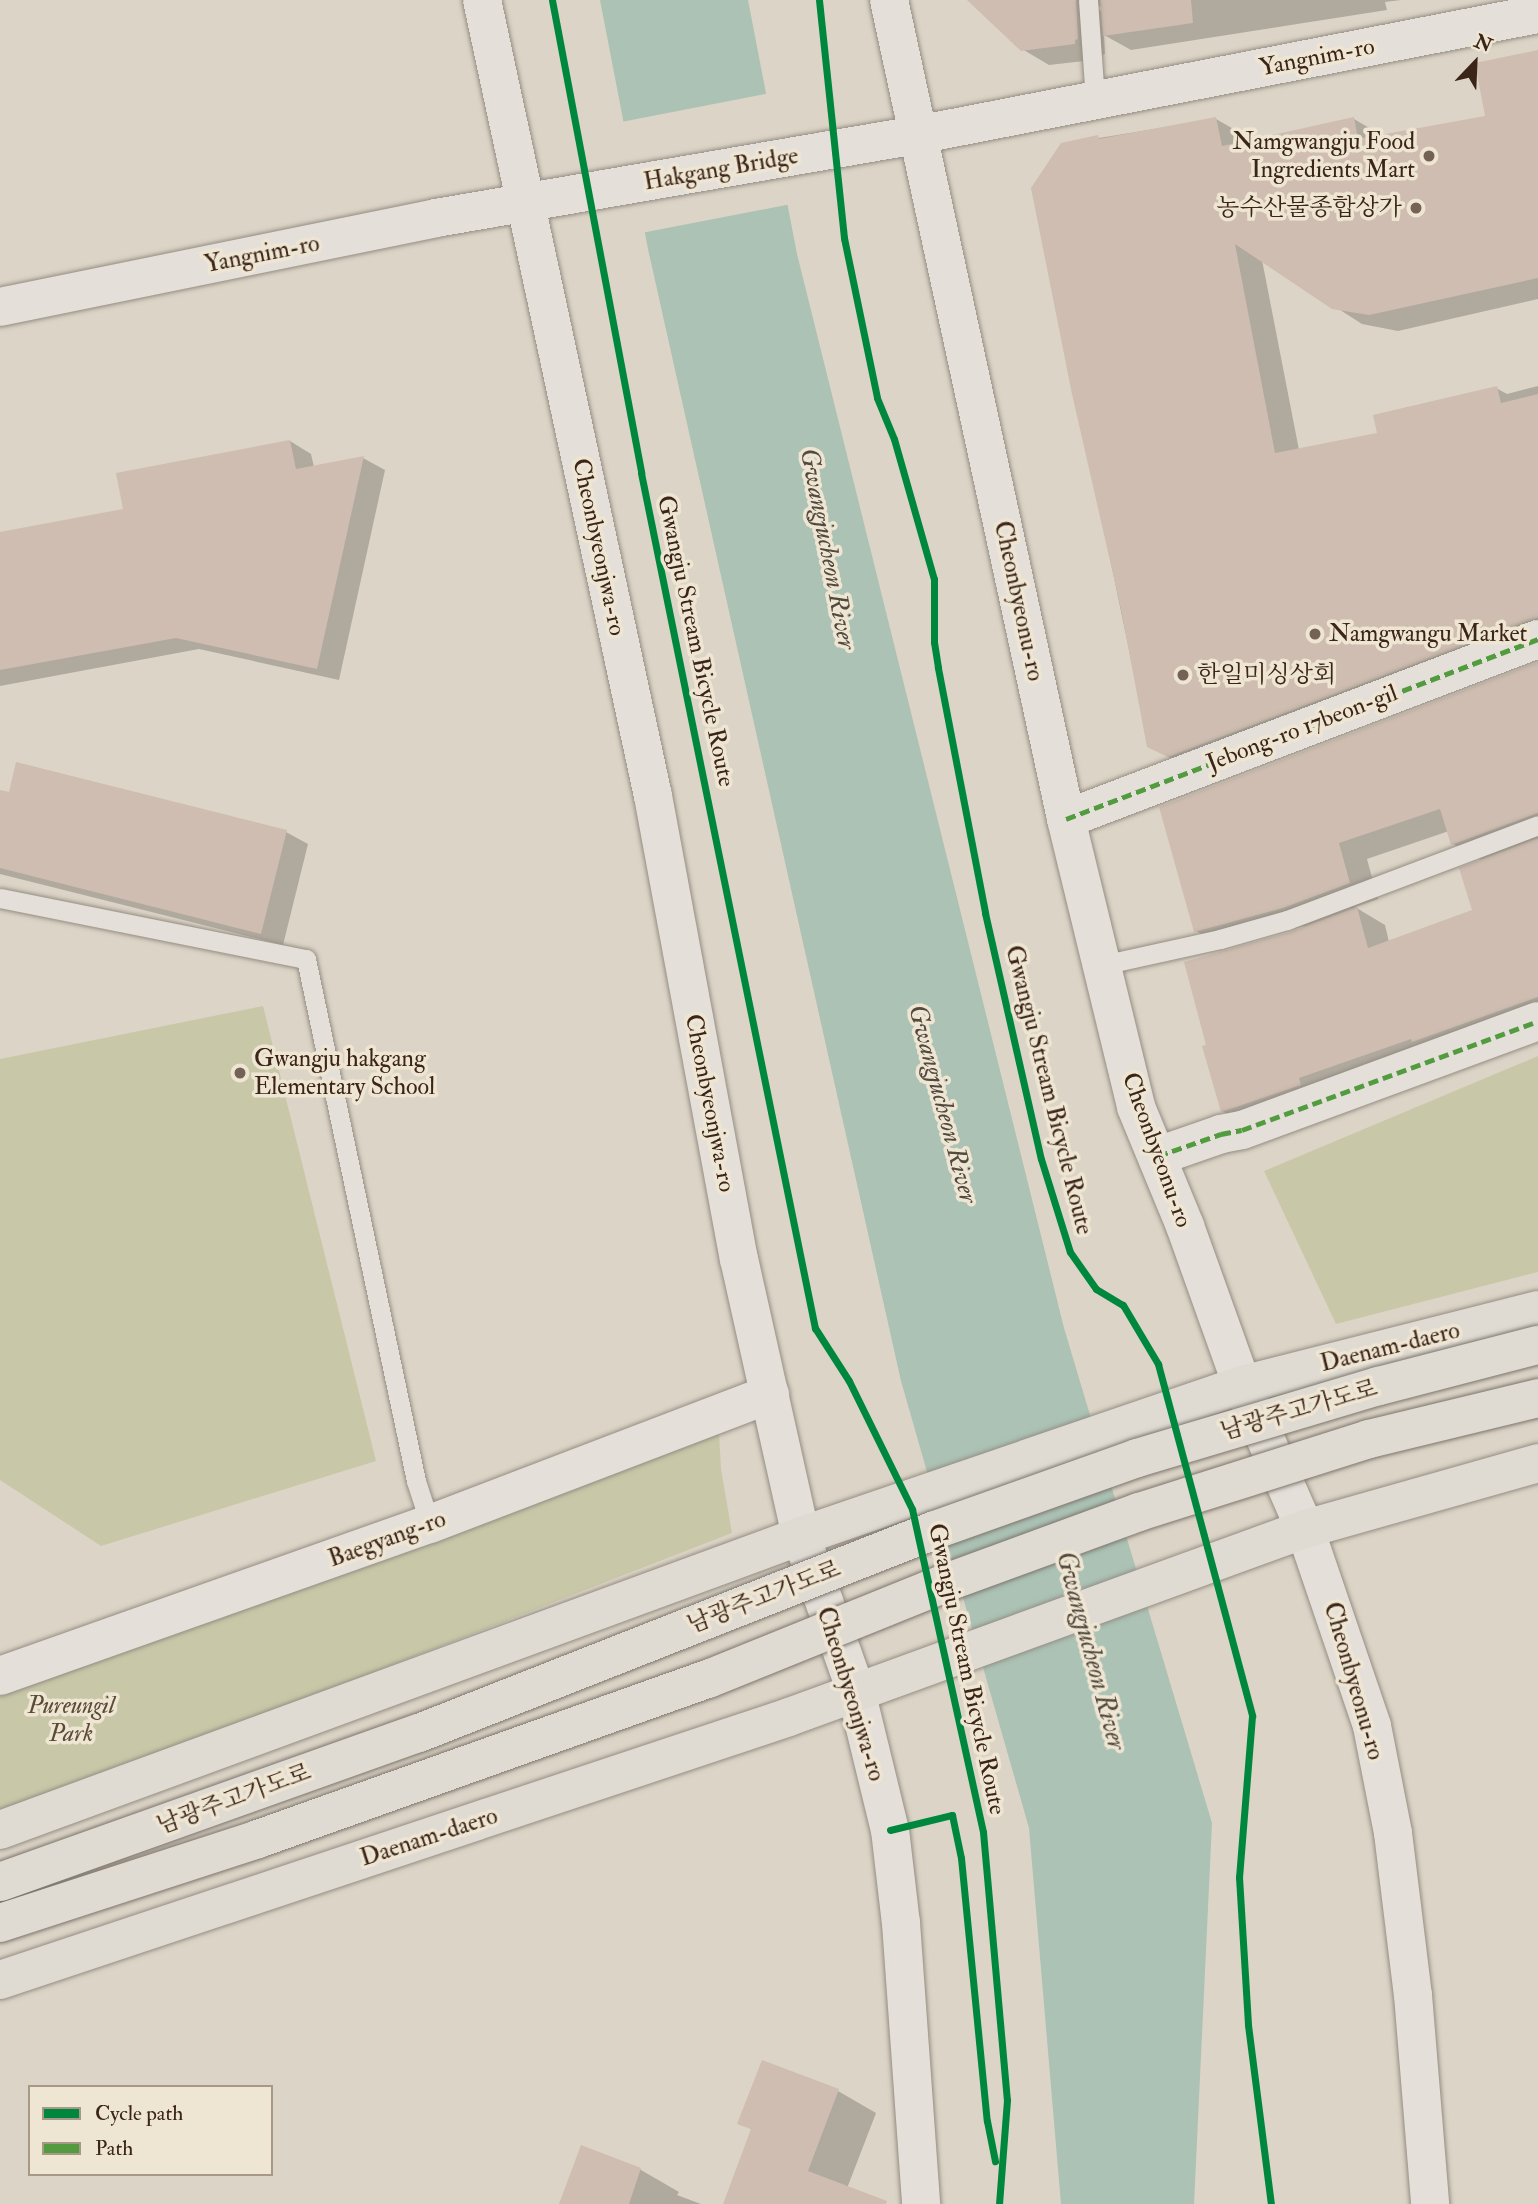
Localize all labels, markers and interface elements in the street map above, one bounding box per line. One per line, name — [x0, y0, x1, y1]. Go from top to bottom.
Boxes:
north arrow — [1440, 28, 1510, 98]
text: N — [1471, 29, 1496, 58]
street label: Yangnim-ro — [1257, 32, 1377, 82]
place label: Namgwangju Food Ingredients Mart — [1232, 128, 1415, 184]
street label: Hakgang Bridge — [642, 141, 800, 197]
marker: Namgwangju Food Ingredients Mart — [1421, 148, 1437, 164]
place label: 농수산물종합상가 — [1217, 194, 1402, 222]
marker: 농수산물종합상가 — [1408, 200, 1424, 216]
street label: Yangnim-ro — [202, 229, 322, 279]
water label: Gwangjucheon River — [792, 446, 862, 652]
street label: Cheonbyeonjwa-ro — [566, 456, 632, 638]
street label: Gwangju Stream Bicycle Route — [651, 493, 741, 789]
street label: Cheonbyeonu-ro — [988, 518, 1050, 684]
place label: Namgwangu Market — [1329, 620, 1527, 648]
marker: Namgwangu Market — [1307, 626, 1323, 642]
place label: 한일미싱상회 — [1197, 661, 1336, 689]
marker: 한일미싱상회 — [1175, 667, 1191, 683]
street label: Jebong-ro 17beon-gil — [1202, 678, 1402, 778]
street label: Gwangju Stream Bicycle Route — [999, 942, 1099, 1238]
water label: Gwangjucheon River — [900, 1001, 984, 1207]
street label: Cheonbyeonjwa-ro — [679, 1012, 741, 1194]
place label: Gwangju hakgang Elementary School — [254, 1045, 435, 1101]
marker: Gwangju hakgang Elementary School — [232, 1065, 248, 1081]
street label: Cheonbyeonu-ro — [1116, 1069, 1198, 1231]
street label: Daenam-daero — [1317, 1316, 1463, 1378]
street label: 남광주고가도로 — [1217, 1374, 1381, 1446]
street label: Baegyang-ro — [324, 1504, 450, 1574]
street label: Gwangju Stream Bicycle Route — [922, 1521, 1012, 1817]
water label: Gwangjucheon River — [1048, 1548, 1132, 1754]
street label: 남광주고가도로 — [683, 1554, 845, 1640]
street label: Cheonbyeonu-ro — [1318, 1599, 1390, 1763]
street label: Cheonbyeonjwa-ro — [811, 1603, 891, 1785]
park label: Pureungil Park — [27, 1692, 115, 1748]
street label: 남광주고가도로 — [153, 1758, 315, 1840]
street label: Daenam-daero — [357, 1801, 501, 1873]
legend — [28, 2085, 273, 2176]
text: Cycle path — [95, 2100, 183, 2127]
text: Path — [95, 2135, 133, 2162]

